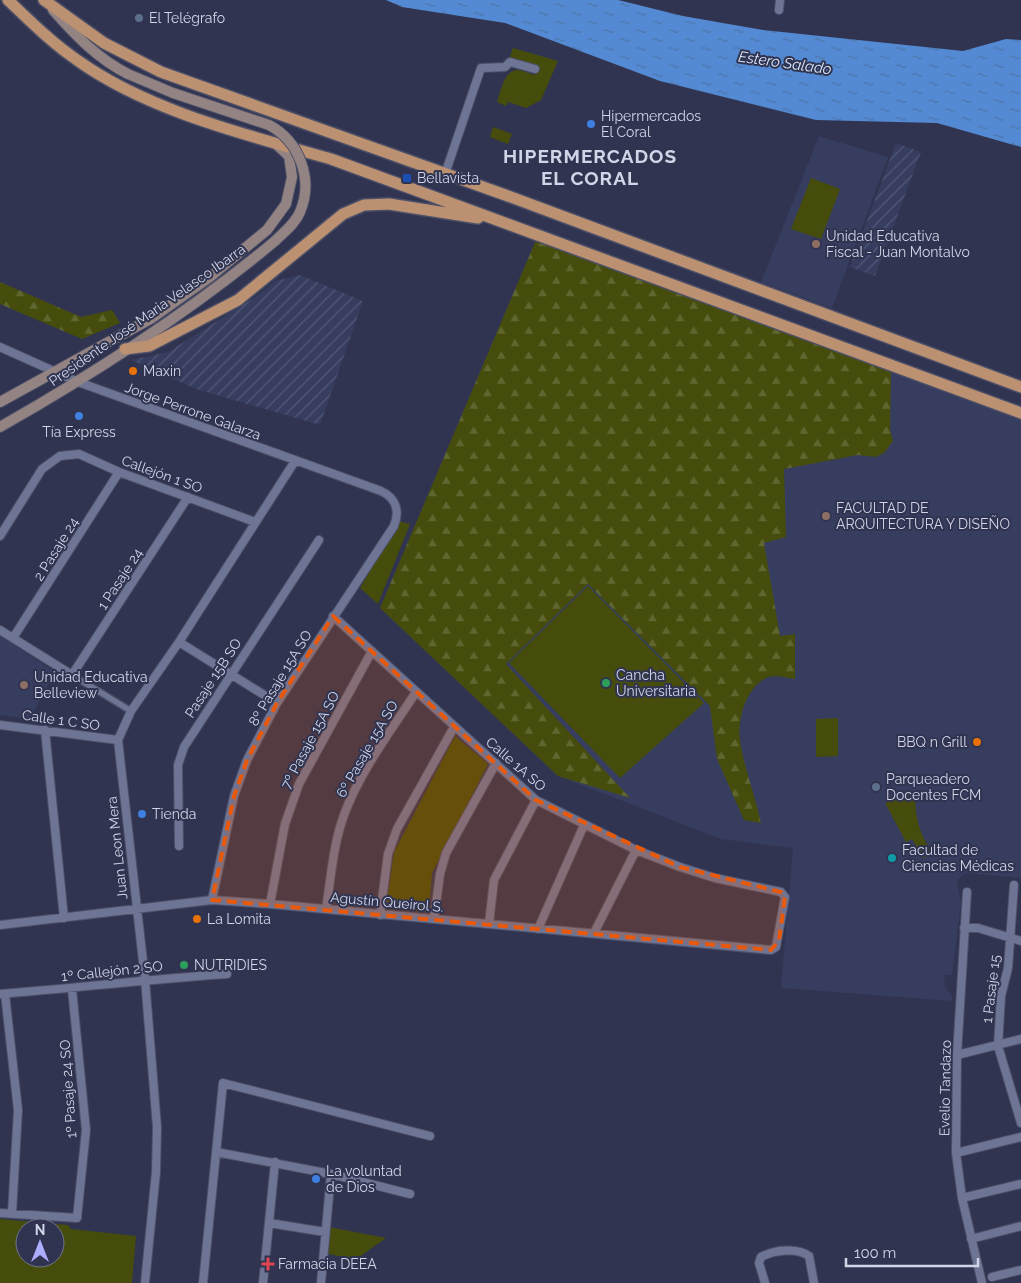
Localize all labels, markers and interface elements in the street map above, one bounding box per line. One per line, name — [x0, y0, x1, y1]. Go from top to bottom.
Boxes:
place label: El Telégrafo — [149, 10, 225, 26]
marker: El Telégrafo — [133, 12, 145, 24]
water label: Estero Salado — [737, 48, 833, 78]
place label: Hipermercados El Coral — [601, 108, 701, 140]
marker: Hipermercados El Coral — [585, 118, 597, 130]
district label: HIPERMERCADOS EL CORAL — [503, 145, 677, 189]
place label: Bellavista — [417, 170, 479, 186]
marker: Bellavista — [401, 172, 413, 184]
place label: Unidad Educativa Fiscal - Juan Montalvo — [826, 228, 970, 260]
marker: Unidad Educativa Fiscal - Juan Montalvo — [810, 238, 822, 250]
street label: Presidente José Maria Velasco Ibarra — [46, 241, 248, 389]
place label: Maxin — [143, 363, 181, 379]
marker: Maxin — [127, 365, 139, 377]
street label: Jorge Perrone Galarza — [123, 379, 263, 443]
marker: Tía Express — [73, 410, 85, 422]
place label: Tía Express — [42, 424, 116, 440]
street label: Callejón 1 SO — [119, 452, 205, 496]
place label: FACULTAD DE ARQUITECTURA Y DISEÑO — [836, 500, 1010, 532]
marker: FACULTAD DE ARQUITECTURA Y DISEÑO — [820, 510, 832, 522]
street label: 2 Pasaje 24 — [30, 514, 82, 584]
street label: 1 Pasaje 24 — [94, 545, 146, 613]
street label: 8º Pasaje 15A SO — [245, 627, 315, 729]
street label: Pasaje 15B SO — [181, 635, 245, 721]
place label: Cancha Universitaria — [616, 667, 696, 699]
place label: Unidad Educativa Belleview — [34, 669, 148, 701]
marker: Cancha Universitaria — [600, 677, 612, 689]
marker: Unidad Educativa Belleview — [18, 679, 30, 691]
street label: 7º Pasaje 15A SO — [278, 688, 342, 792]
street label: 6º Pasaje 15A SO — [333, 698, 401, 800]
street label: Calle 1 C SO — [21, 707, 101, 733]
street label: Calle 1A SO — [483, 734, 549, 794]
place label: BBQ n Grill — [897, 734, 967, 750]
marker: BBQ n Grill — [971, 736, 983, 748]
place label: Parqueadero Docentes FCM — [886, 771, 981, 803]
marker: Parqueadero Docentes FCM — [870, 781, 882, 793]
street label: Juan Leon Mera — [104, 796, 130, 900]
place label: Tienda — [152, 806, 196, 822]
marker: Tienda — [136, 808, 148, 820]
place label: Facultad de Ciencias Médicas — [902, 842, 1014, 874]
marker: Facultad de Ciencias Médicas — [886, 852, 898, 864]
street label: Agustín Queirol S. — [330, 889, 444, 915]
place label: La Lomita — [207, 911, 271, 927]
marker: La Lomita — [191, 913, 203, 925]
street label: 1 Pasaje 15 — [979, 954, 1003, 1024]
place label: NUTRIDIES — [194, 957, 267, 973]
street label: 1º Callejón 2 SO — [60, 958, 164, 984]
marker: NUTRIDIES — [178, 959, 190, 971]
street label: 1º Pasaje 24 SO — [57, 1039, 79, 1139]
street label: Evelio Tandazo — [936, 1040, 954, 1136]
place label: La voluntad de Dios — [326, 1163, 402, 1195]
marker: La voluntad de Dios — [310, 1173, 322, 1185]
north arrow — [15, 1218, 65, 1268]
text: N — [35, 1222, 45, 1238]
scale bar — [846, 1236, 978, 1268]
text: 100 m — [854, 1244, 896, 1262]
place label: Farmacia DEEA — [278, 1256, 377, 1272]
marker: Farmacia DEEA — [262, 1258, 274, 1270]

